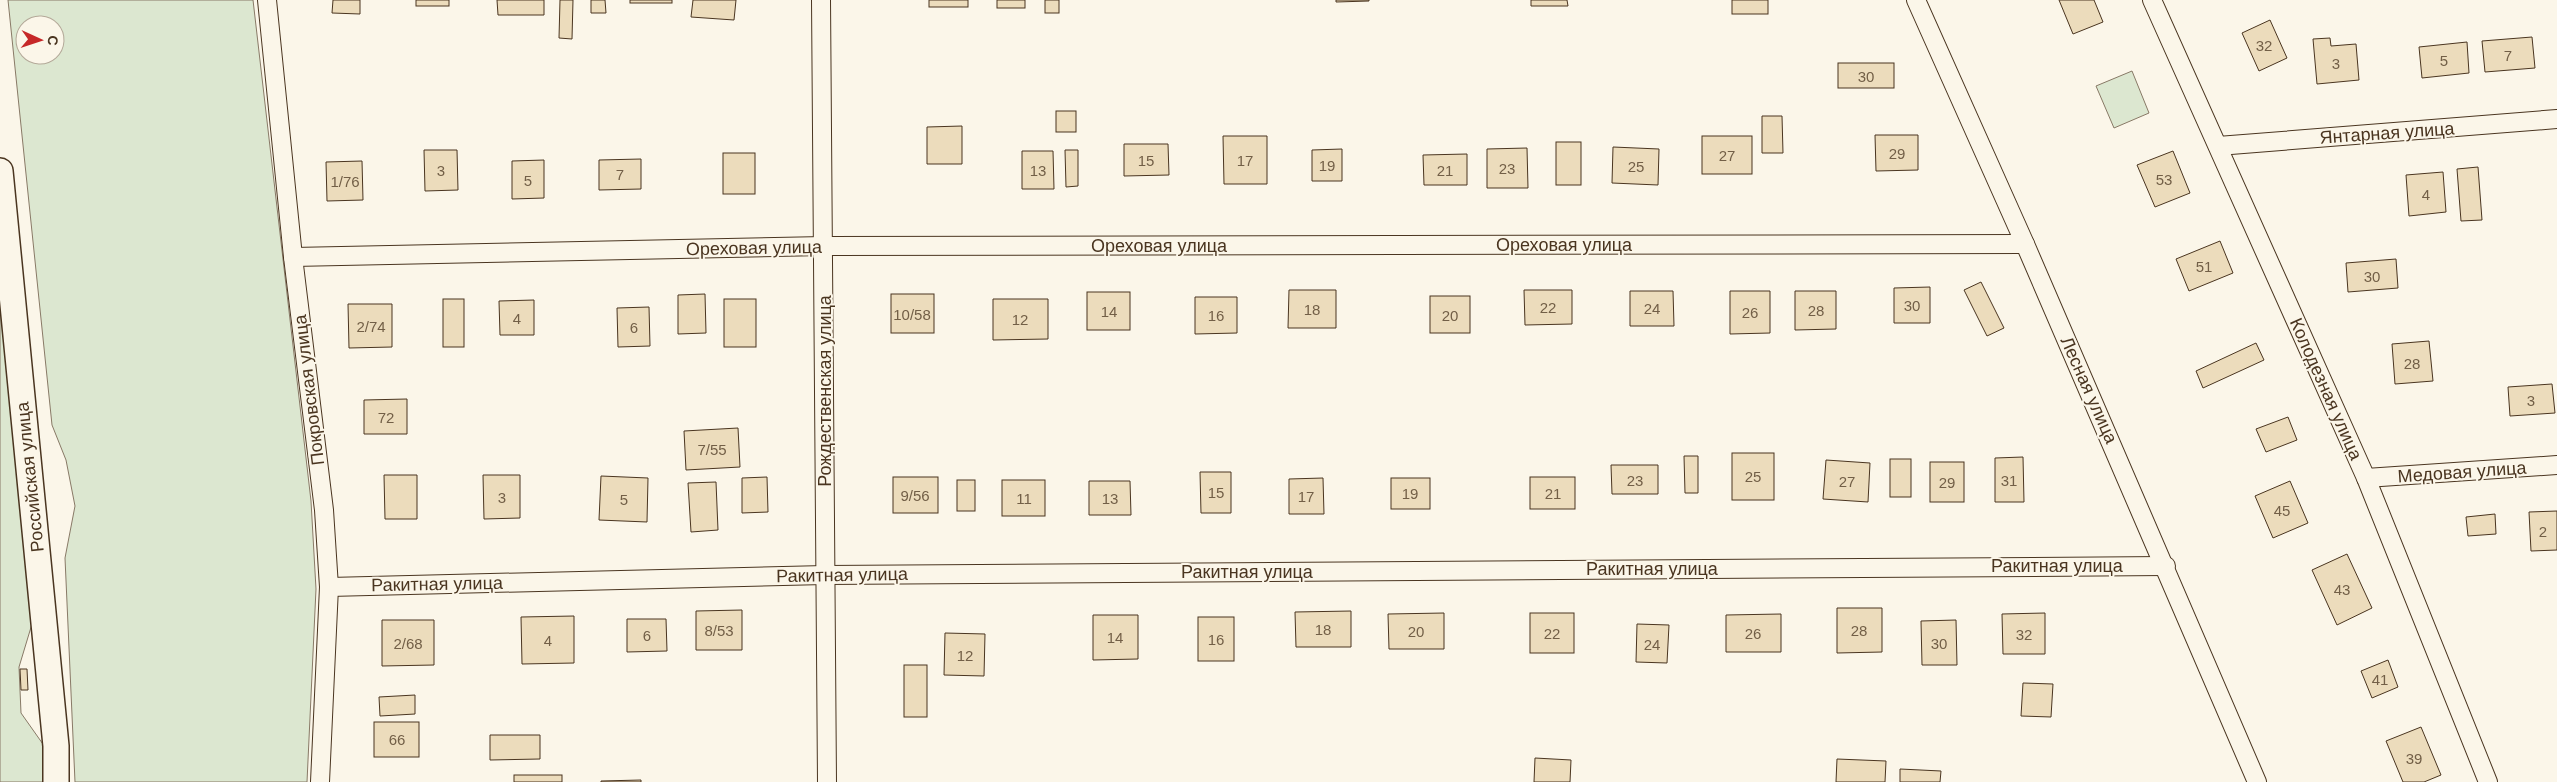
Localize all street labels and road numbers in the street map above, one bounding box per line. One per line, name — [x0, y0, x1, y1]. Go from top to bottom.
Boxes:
street label: Янтарная улица — [2319, 118, 2456, 148]
street label: Ореховая улица — [1496, 235, 1633, 255]
street label: Ореховая улица — [1091, 236, 1228, 256]
street label: Ореховая улица — [686, 237, 823, 259]
street label: Рождественская улица — [815, 294, 835, 487]
street label: Покровская улица — [290, 313, 328, 467]
street label: Колодезная улица — [2286, 315, 2367, 464]
street label: Лесная улица — [2056, 333, 2122, 447]
street label: Российская улица — [12, 400, 48, 553]
street label: Медовая улица — [2397, 457, 2528, 486]
street label: Ракитная улица — [1991, 556, 2124, 576]
street label: Ракитная улица — [1586, 559, 1719, 579]
street label: Ракитная улица — [1181, 562, 1314, 582]
street label: Ракитная улица — [776, 564, 909, 586]
street label: Ракитная улица — [371, 573, 504, 595]

